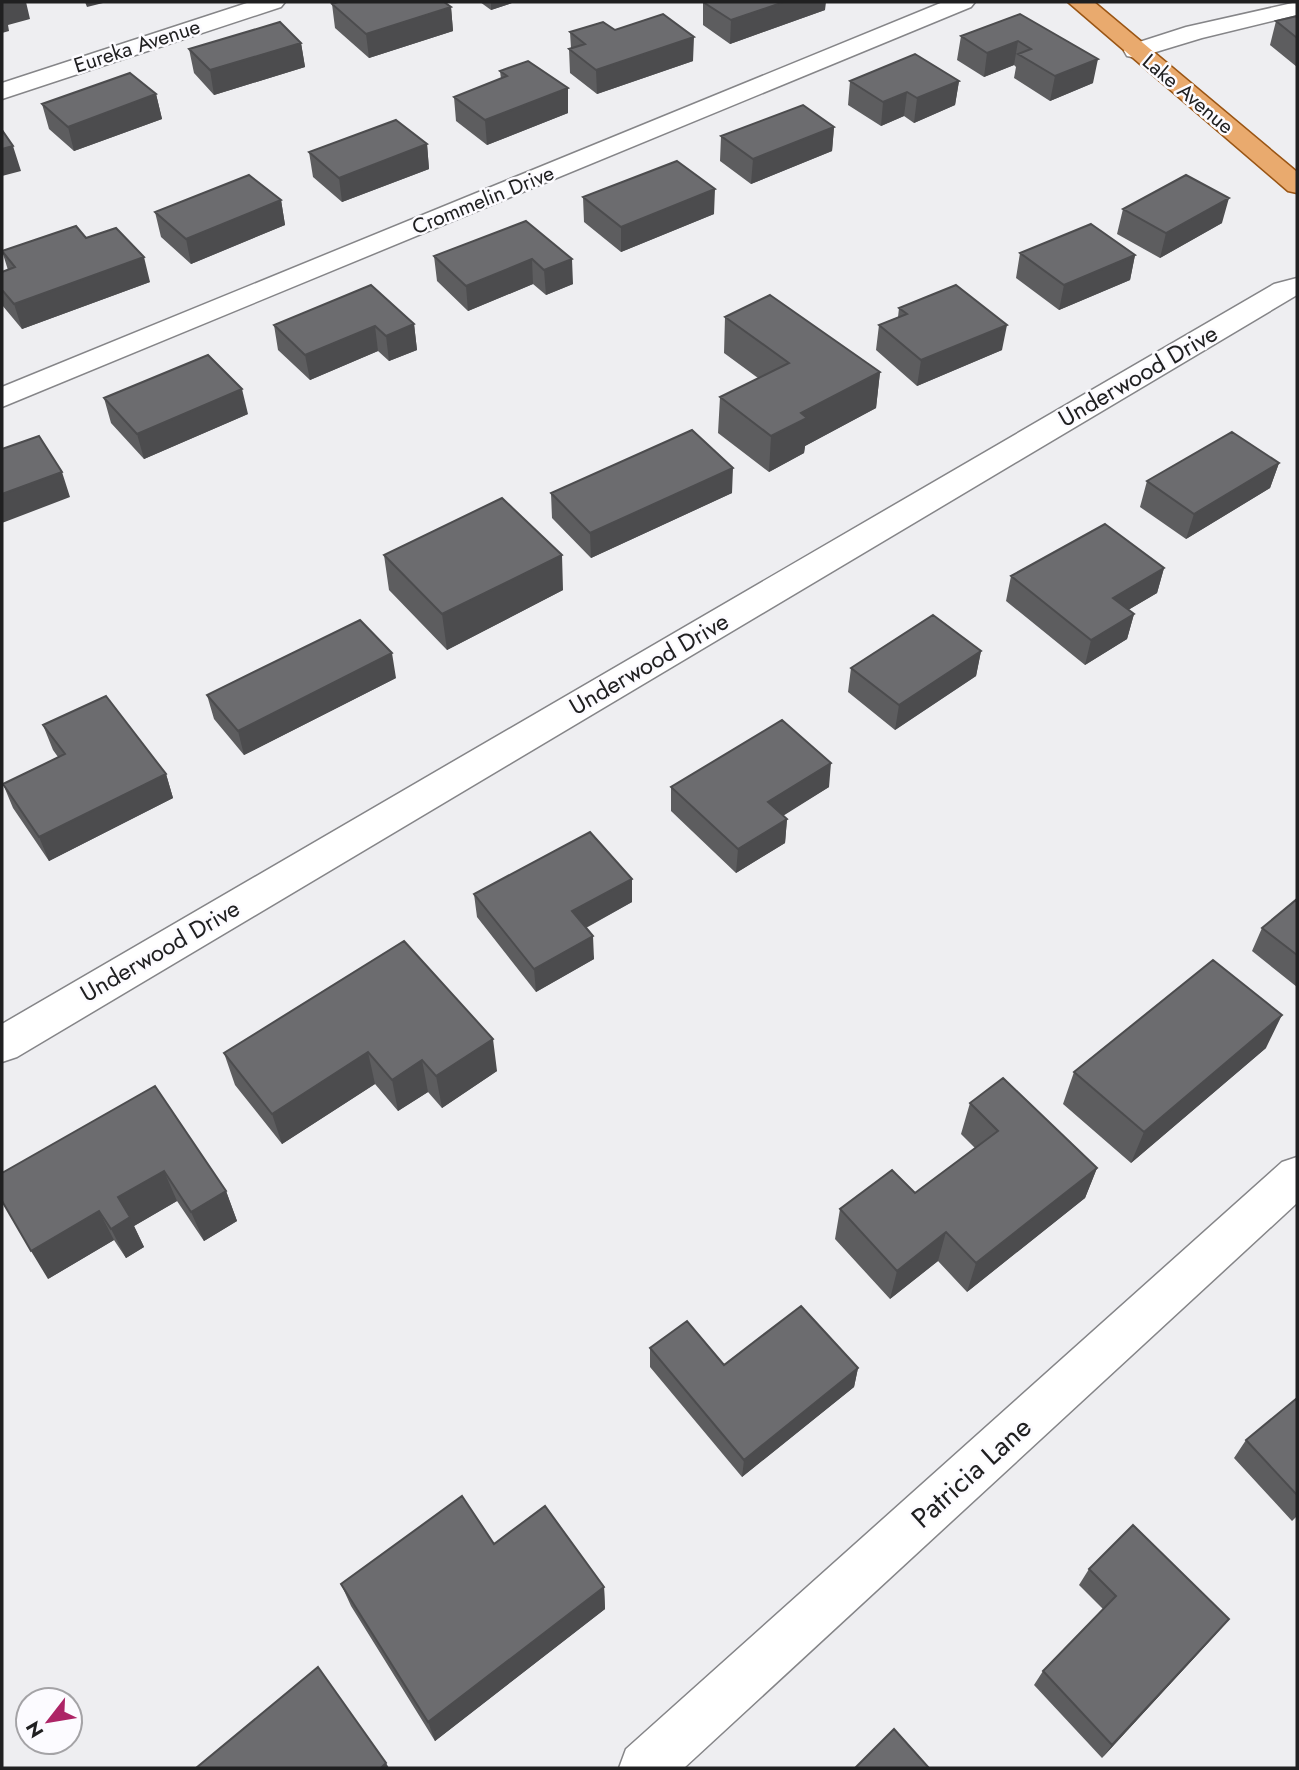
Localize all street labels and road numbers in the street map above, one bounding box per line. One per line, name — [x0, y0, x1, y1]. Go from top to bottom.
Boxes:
street label: Eureka Avenue — [70, 11, 204, 81]
street label: Lake Avenue — [1136, 47, 1240, 141]
street label: Crommelin Drive — [408, 158, 559, 242]
street label: Underwood Drive — [1051, 316, 1224, 435]
street label: Underwood Drive — [562, 604, 735, 723]
street label: Underwood Drive — [73, 891, 246, 1010]
street label: Patricia Lane — [902, 1407, 1041, 1538]

